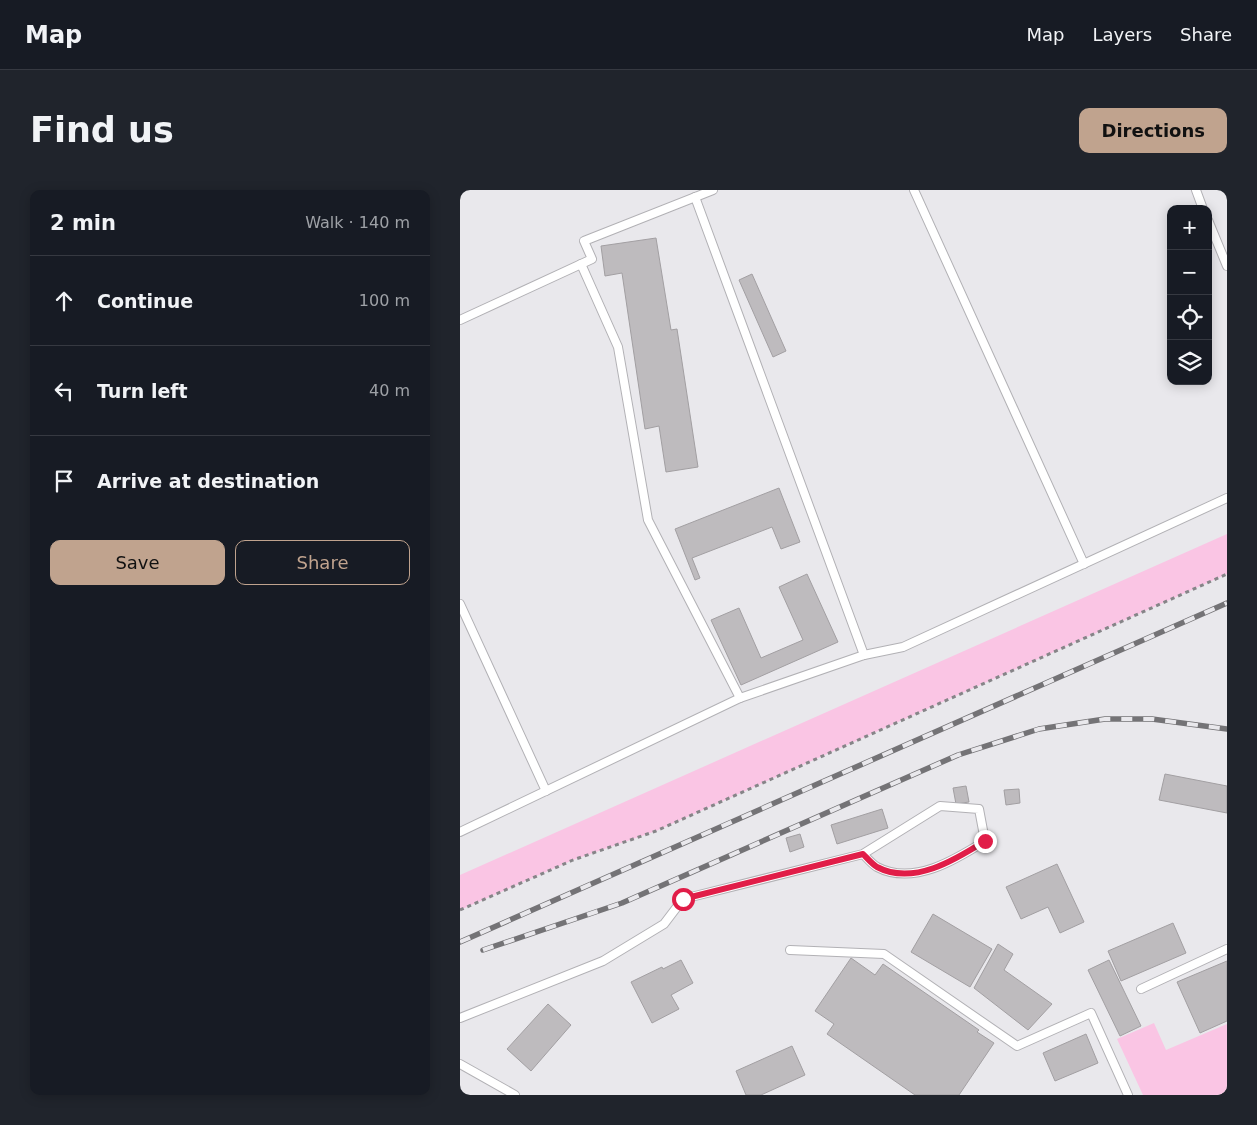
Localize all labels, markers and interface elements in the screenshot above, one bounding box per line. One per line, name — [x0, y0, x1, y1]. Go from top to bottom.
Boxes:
text: Map — [25, 21, 82, 49]
text: Map — [1026, 24, 1064, 45]
text: Layers — [1092, 24, 1152, 45]
text: Share — [1180, 24, 1232, 45]
button: Directions — [1079, 108, 1227, 153]
text: Find us — [30, 110, 174, 150]
map controls — [1167, 205, 1212, 385]
button: + — [1167, 205, 1212, 250]
text: 2 min — [50, 211, 116, 235]
text: Walk · 140 m — [305, 213, 410, 232]
button: − — [1167, 250, 1212, 295]
icon: ahead — [50, 287, 78, 315]
text: Continue — [97, 290, 193, 312]
text: 100 m — [359, 291, 410, 310]
button: locate — [1167, 295, 1212, 340]
button: layers — [1167, 340, 1212, 385]
icon: left — [50, 377, 78, 405]
text: Turn left — [97, 380, 188, 402]
text: 40 m — [369, 381, 410, 400]
icon: arrive — [50, 467, 78, 495]
text: Arrive at destination — [97, 470, 319, 492]
button: Save — [50, 540, 225, 585]
button: Share — [235, 540, 410, 585]
route end — [974, 830, 997, 853]
route start — [672, 888, 695, 911]

